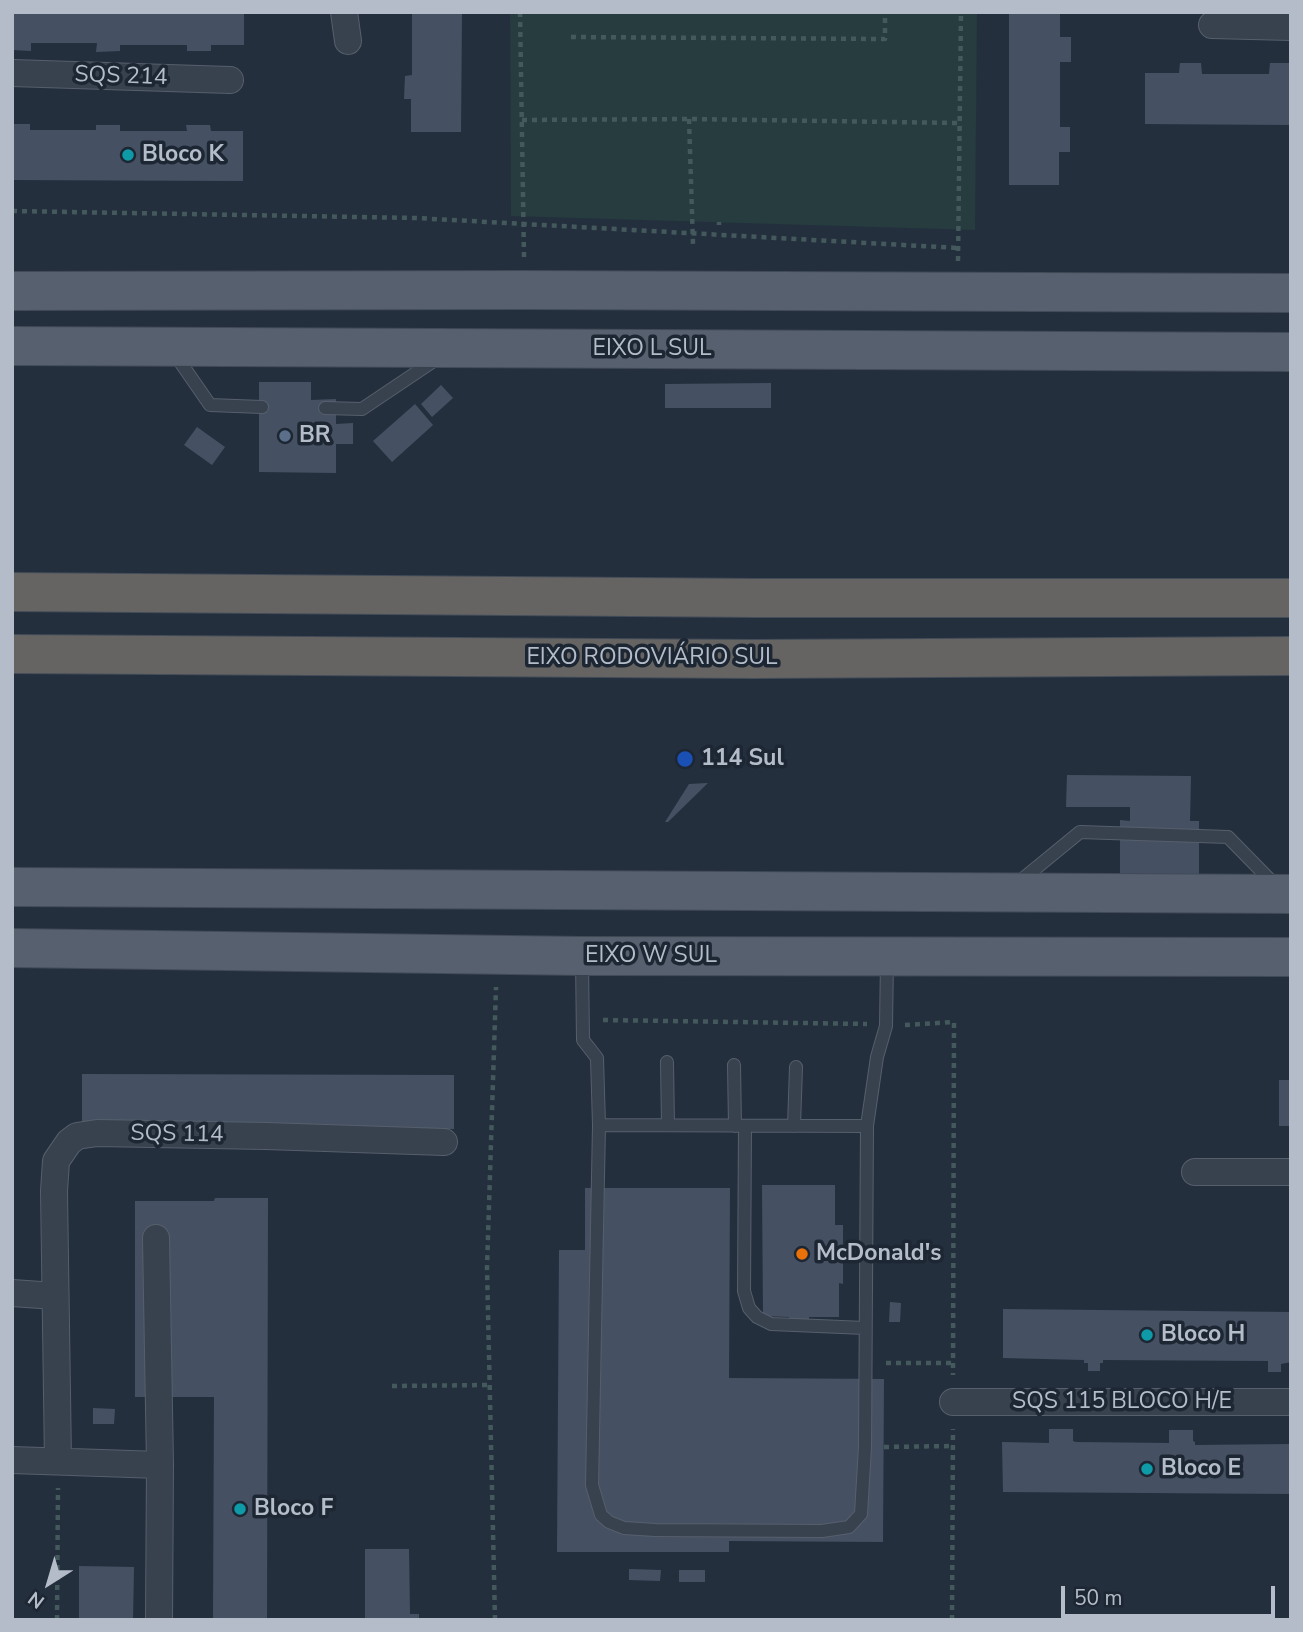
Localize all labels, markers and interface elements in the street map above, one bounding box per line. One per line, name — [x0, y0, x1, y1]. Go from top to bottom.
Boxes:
street label: SQS 214 — [74, 62, 168, 92]
place label: Bloco K — [142, 141, 224, 169]
marker: Bloco K — [120, 147, 136, 163]
street label: EIXO L SUL — [593, 335, 711, 363]
place label: BR — [299, 422, 331, 450]
marker: BR — [277, 428, 293, 444]
street label: EIXO RODOVIÁRIO SUL — [526, 644, 778, 672]
place label: 114 Sul — [701, 745, 784, 773]
marker: 114 Sul — [675, 749, 695, 769]
street label: EIXO W SUL — [585, 942, 717, 970]
street label: SQS 114 — [130, 1120, 224, 1150]
place label: McDonald's — [816, 1240, 941, 1268]
marker: McDonald's — [794, 1246, 810, 1262]
place label: Bloco H — [1161, 1321, 1245, 1349]
marker: Bloco H — [1139, 1327, 1155, 1343]
street label: SQS 115 BLOCO H/E — [1012, 1388, 1232, 1416]
place label: Bloco E — [1161, 1455, 1241, 1483]
marker: Bloco E — [1139, 1461, 1155, 1477]
place label: Bloco F — [254, 1495, 333, 1523]
marker: Bloco F — [232, 1501, 248, 1517]
north arrow — [14, 1548, 84, 1618]
scale bar — [1065, 1572, 1278, 1616]
text: 50 m — [1074, 1584, 1123, 1612]
text: N — [23, 1585, 50, 1614]

